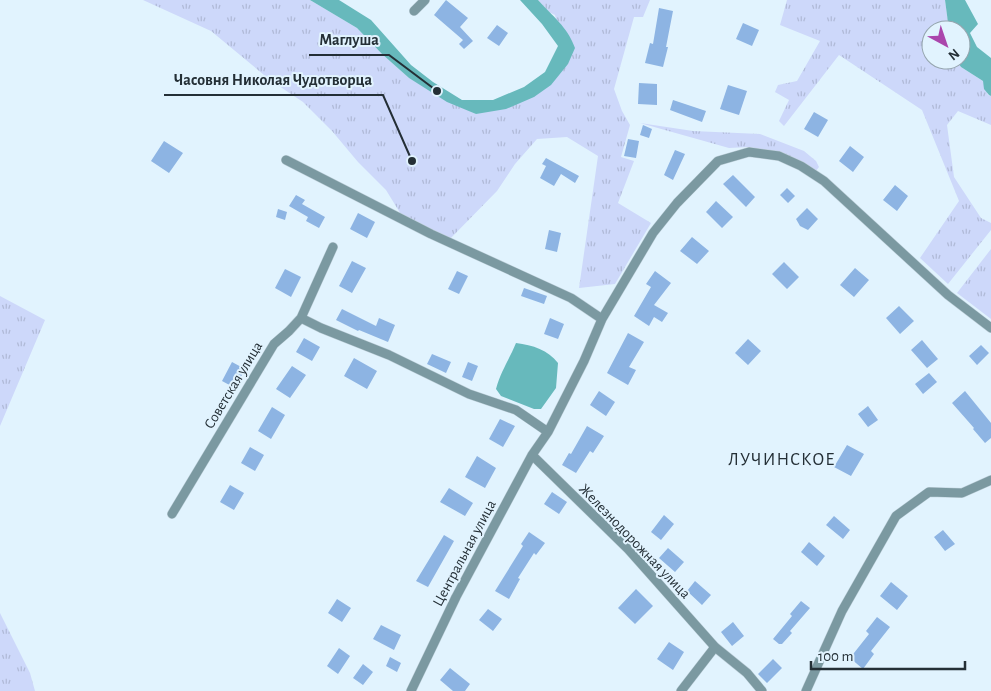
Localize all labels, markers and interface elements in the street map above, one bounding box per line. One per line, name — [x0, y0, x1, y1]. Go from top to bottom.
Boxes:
north arrow — [921, 20, 971, 70]
callout: Маглуша — [309, 24, 389, 55]
text: Маглуша — [319, 32, 379, 49]
text: N — [945, 46, 962, 63]
callout: Часовня Николая Чудотворца — [164, 64, 383, 95]
text: Часовня Николая Чудотворца — [174, 72, 373, 89]
street label: Советская улица — [202, 339, 265, 431]
district label: ЛУЧИНСКОЕ — [728, 451, 836, 469]
street label: Железнодорожная улица — [576, 481, 693, 602]
street label: Центральная улица — [430, 497, 499, 609]
scale bar — [811, 638, 965, 670]
text: 100 m — [818, 649, 853, 664]

